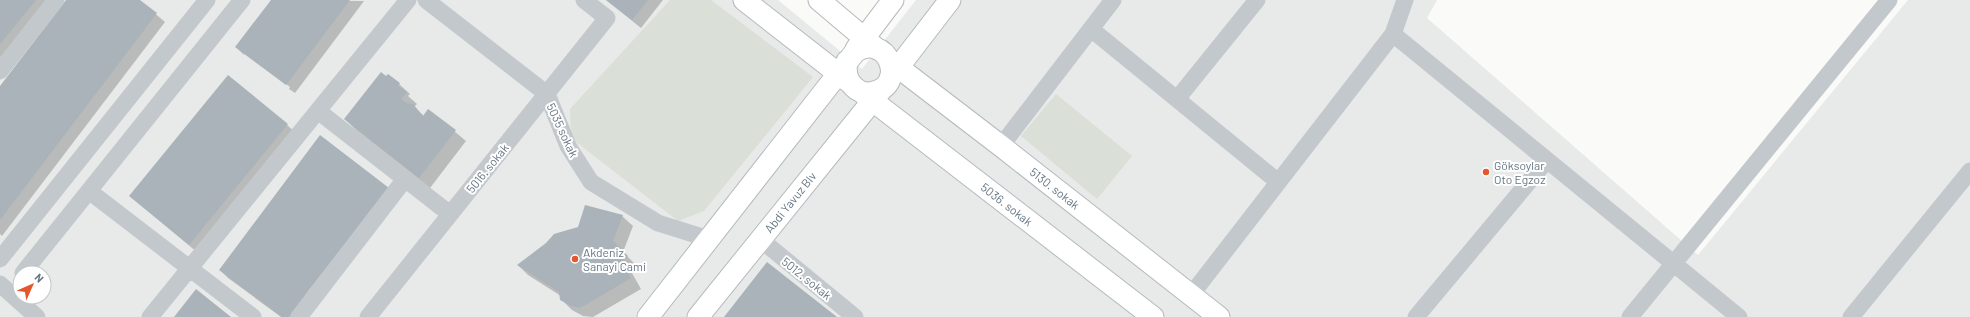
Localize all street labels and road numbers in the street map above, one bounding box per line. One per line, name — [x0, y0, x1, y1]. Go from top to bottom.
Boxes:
street label: 5035 sokak — [544, 101, 582, 159]
street label: 5016. sokak — [463, 141, 511, 195]
street label: 5130. sokak — [1027, 164, 1083, 212]
street label: Abdi Yavuz Blv — [761, 169, 819, 235]
street label: 5036. sokak — [978, 180, 1036, 228]
street label: 5012. sokak — [780, 254, 834, 302]

